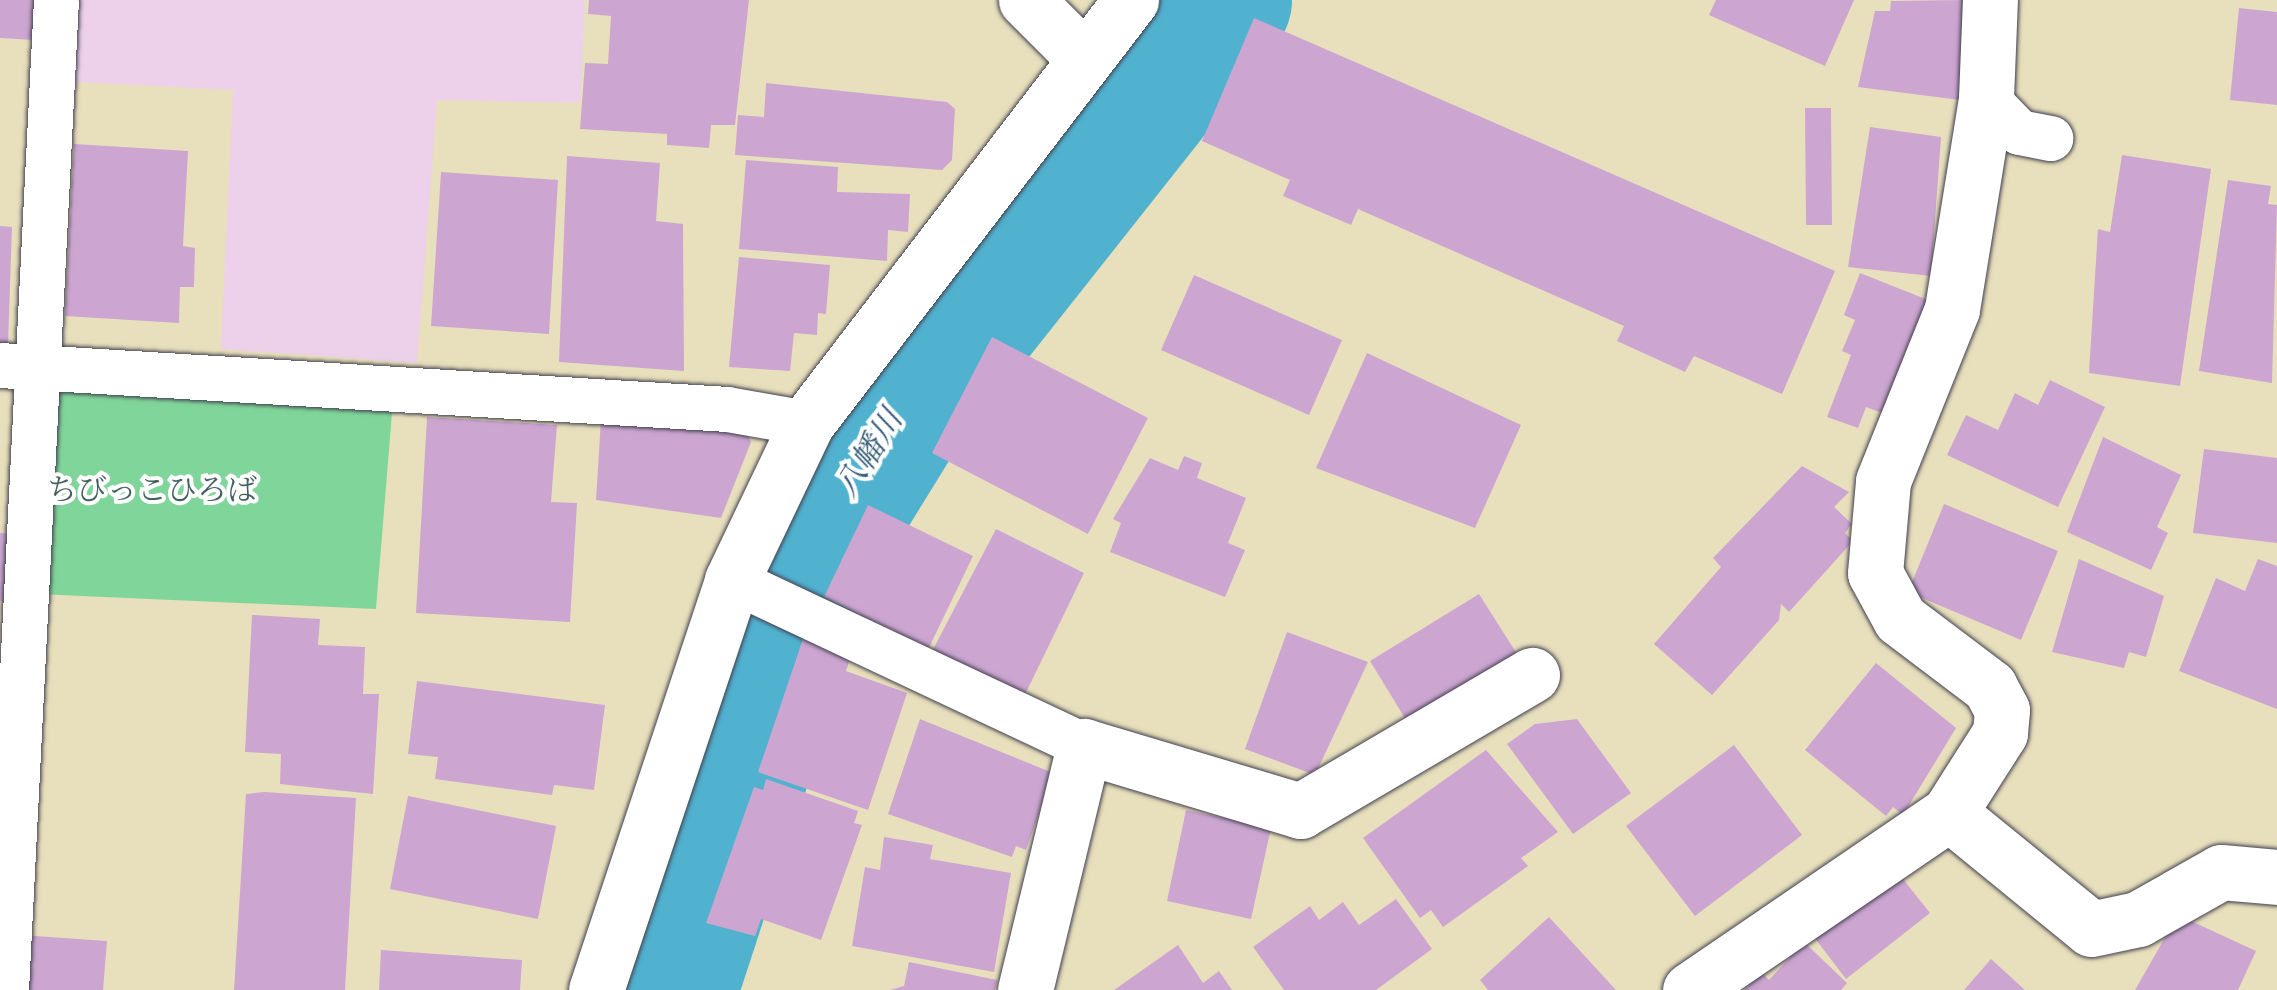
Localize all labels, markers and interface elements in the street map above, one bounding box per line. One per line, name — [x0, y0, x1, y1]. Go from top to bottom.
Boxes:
water label: 八幡川 — [829, 404, 913, 506]
park label: ちびっこひろば — [47, 474, 257, 510]

